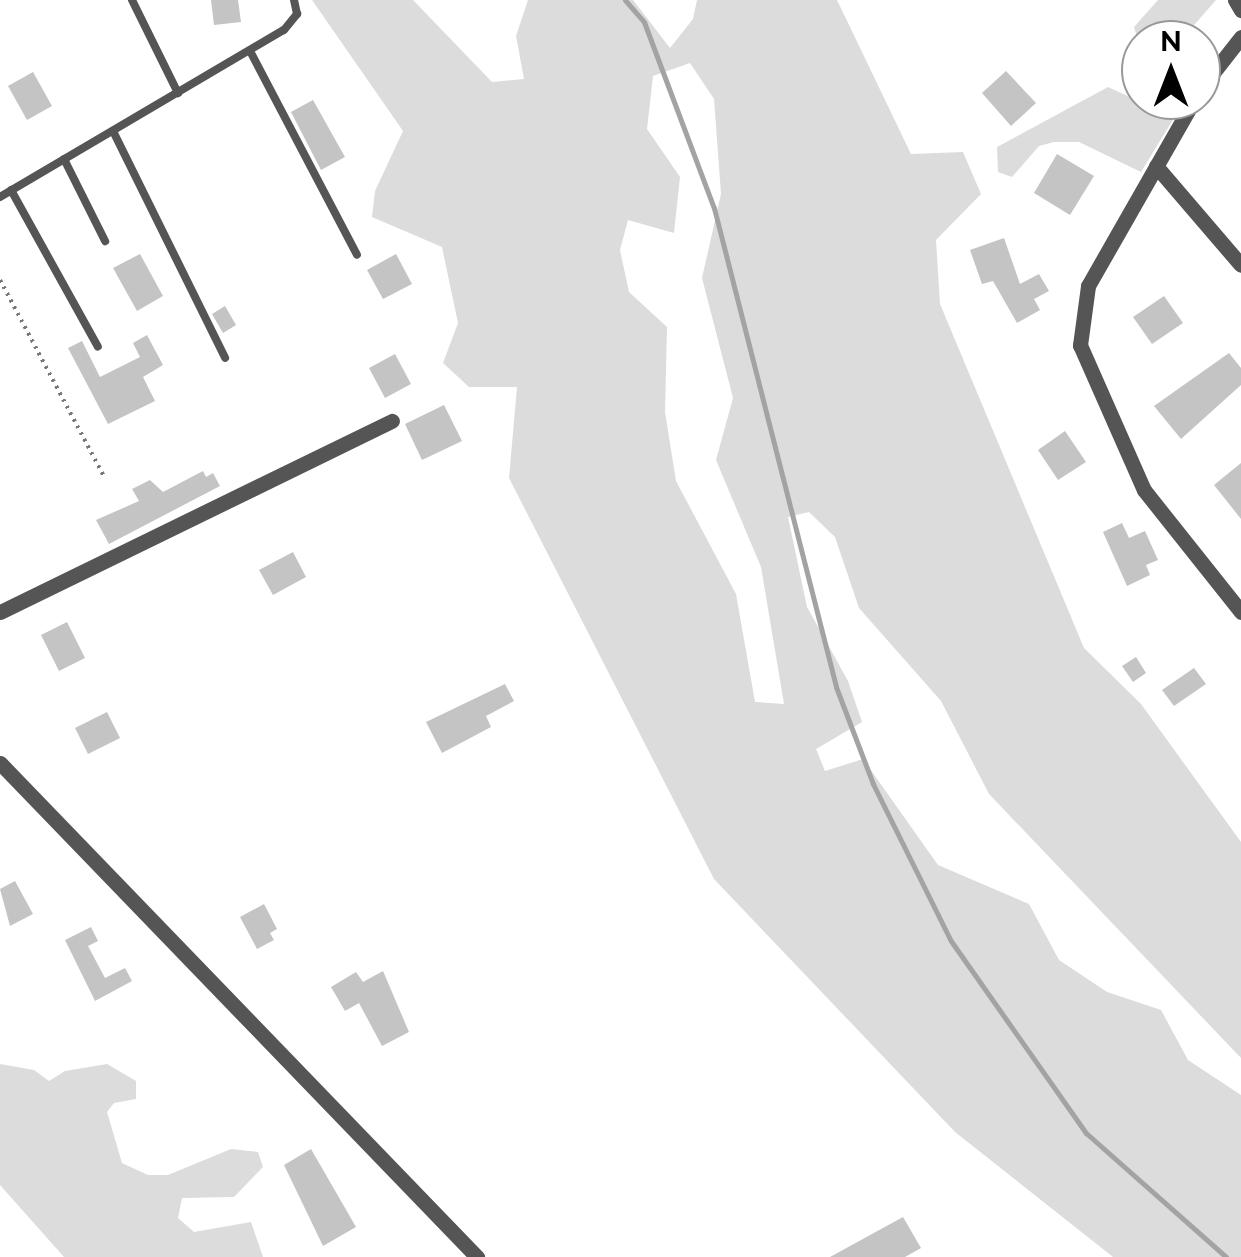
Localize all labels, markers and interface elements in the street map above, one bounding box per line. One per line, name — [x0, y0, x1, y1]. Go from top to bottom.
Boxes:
north arrow — [1121, 20, 1221, 120]
text: N — [1160, 25, 1182, 58]

